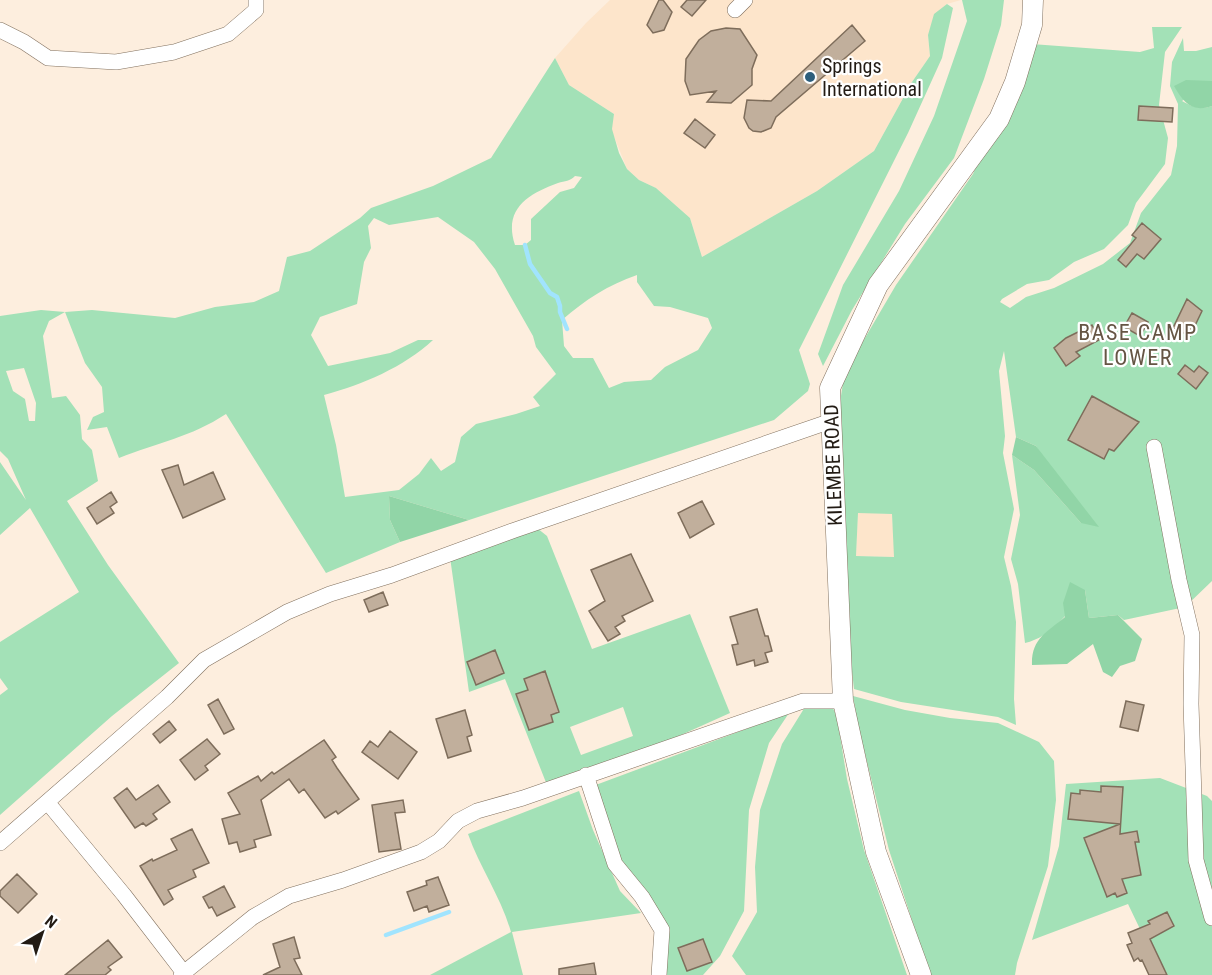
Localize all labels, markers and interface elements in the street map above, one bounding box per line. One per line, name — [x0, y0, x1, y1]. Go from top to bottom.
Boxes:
place label: Springs International — [822, 54, 922, 101]
marker: Springs International — [803, 70, 817, 84]
district label: BASE CAMP LOWER — [1078, 320, 1198, 370]
street label: KILEMBE ROAD — [819, 404, 847, 526]
north arrow — [12, 903, 72, 963]
text: N — [41, 911, 61, 932]

